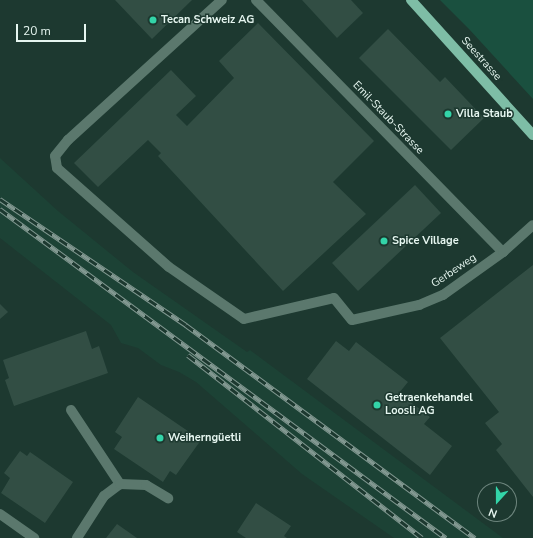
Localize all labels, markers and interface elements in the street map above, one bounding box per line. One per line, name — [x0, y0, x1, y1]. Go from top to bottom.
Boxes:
place label: Tecan Schweiz AG — [161, 13, 254, 27]
marker: Tecan Schweiz AG — [148, 15, 158, 25]
scale bar — [18, 16, 88, 42]
text: 20 m — [23, 23, 51, 39]
street label: Seestrasse — [458, 35, 504, 83]
street label: Emil-Staub-Strasse — [350, 79, 426, 157]
place label: Villa Staub — [456, 107, 513, 121]
marker: Villa Staub — [443, 109, 453, 119]
place label: Spice Village — [392, 234, 459, 248]
marker: Spice Village — [379, 236, 389, 246]
street label: Gerbeweg — [429, 251, 479, 291]
place label: Getraenkehandel Loosli AG — [385, 392, 473, 418]
marker: Getraenkehandel Loosli AG — [372, 400, 382, 410]
place label: Weiherngüetli — [168, 431, 241, 445]
marker: Weiherngüetli — [155, 433, 165, 443]
north arrow — [477, 482, 517, 522]
text: N — [486, 504, 499, 521]

